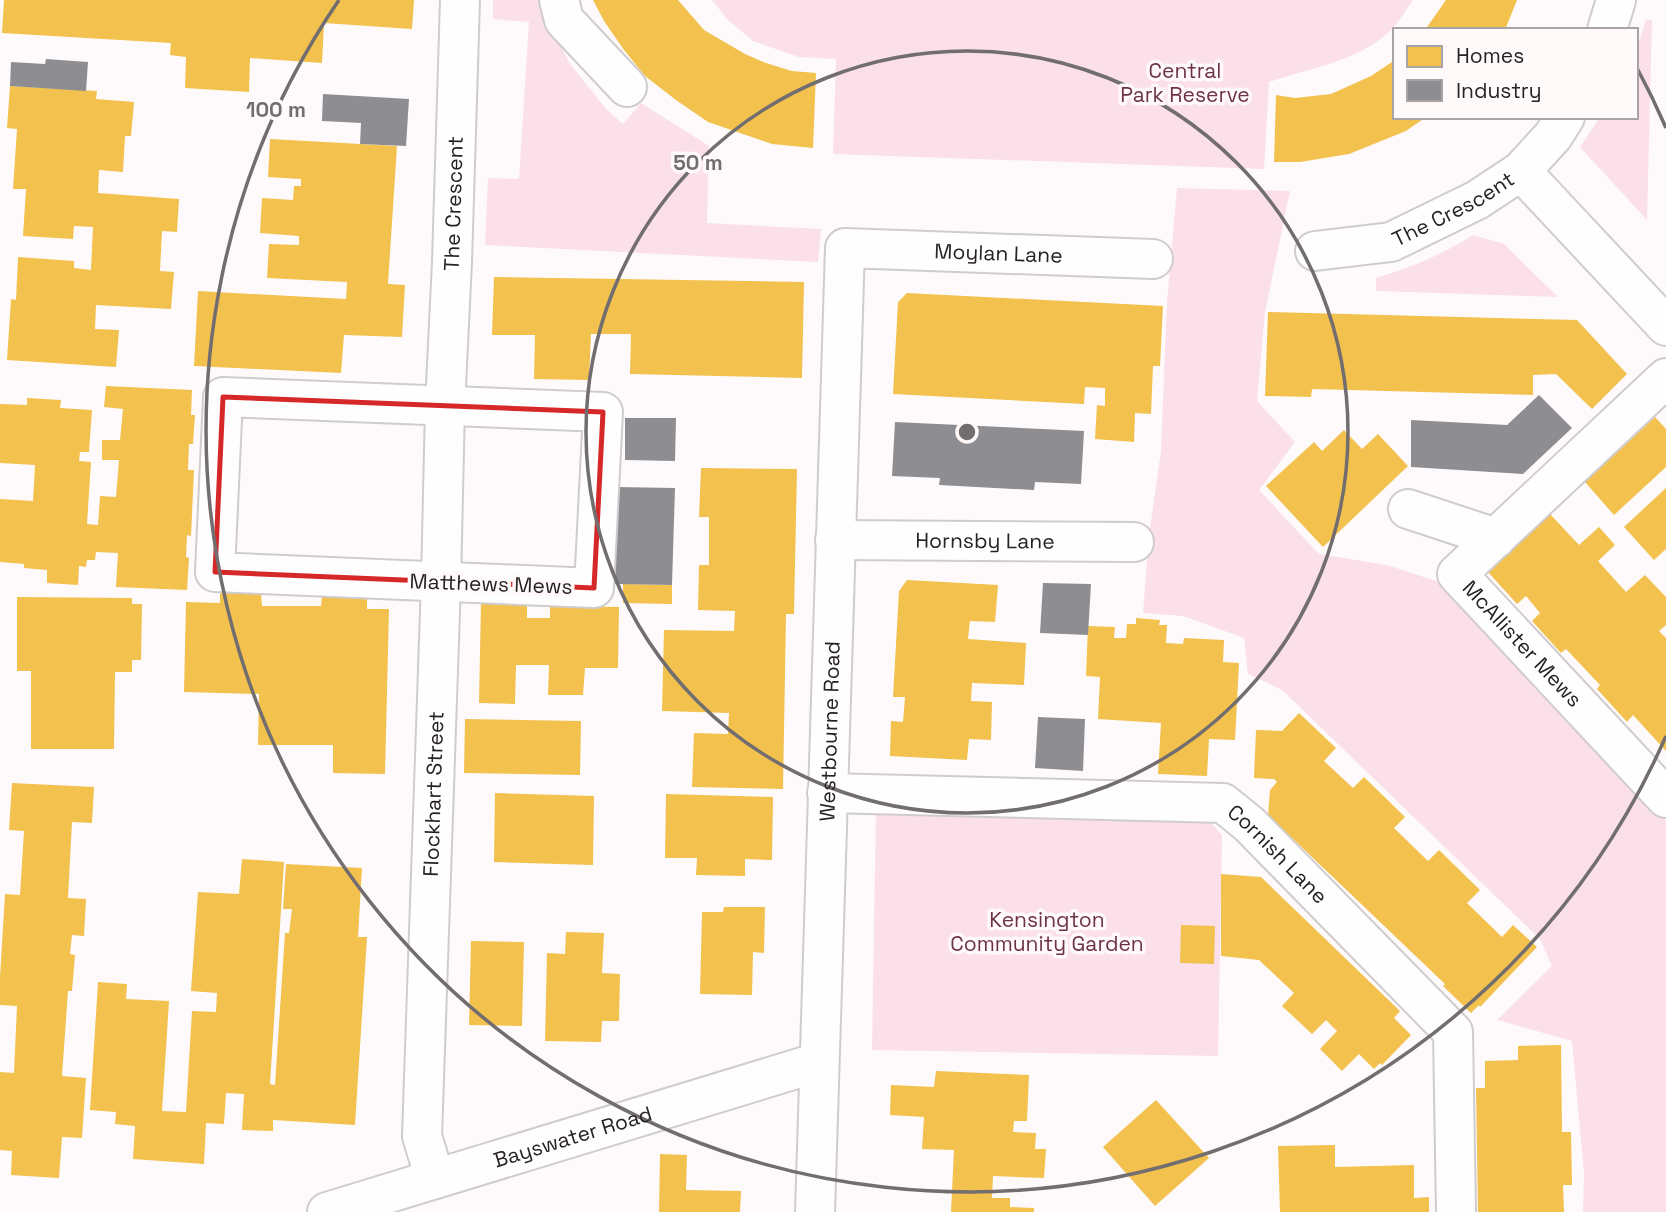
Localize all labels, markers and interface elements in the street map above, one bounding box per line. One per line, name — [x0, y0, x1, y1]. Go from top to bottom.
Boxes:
legend — [1393, 28, 1638, 119]
text: Homes — [1456, 42, 1524, 69]
park label: Central Park Reserve — [1120, 57, 1250, 108]
text: Industry — [1456, 77, 1542, 104]
text: 100 m — [246, 96, 306, 123]
street label: The Crescent — [438, 136, 469, 272]
text: 50 m — [673, 149, 723, 176]
street label: The Crescent — [1388, 165, 1519, 252]
street label: Moylan Lane — [934, 237, 1063, 269]
centre of rings — [955, 420, 979, 444]
street label: Hornsby Lane — [915, 527, 1055, 554]
street label: Matthews Mews — [409, 567, 573, 600]
street label: McAllister Mews — [1457, 574, 1588, 712]
street label: Westbourne Road — [813, 641, 846, 822]
street label: Flockhart Street — [417, 711, 450, 877]
street label: Cornish Lane — [1222, 798, 1334, 909]
park label: Kensington Community Garden — [950, 906, 1144, 957]
street label: Bayswater Road — [490, 1100, 655, 1173]

